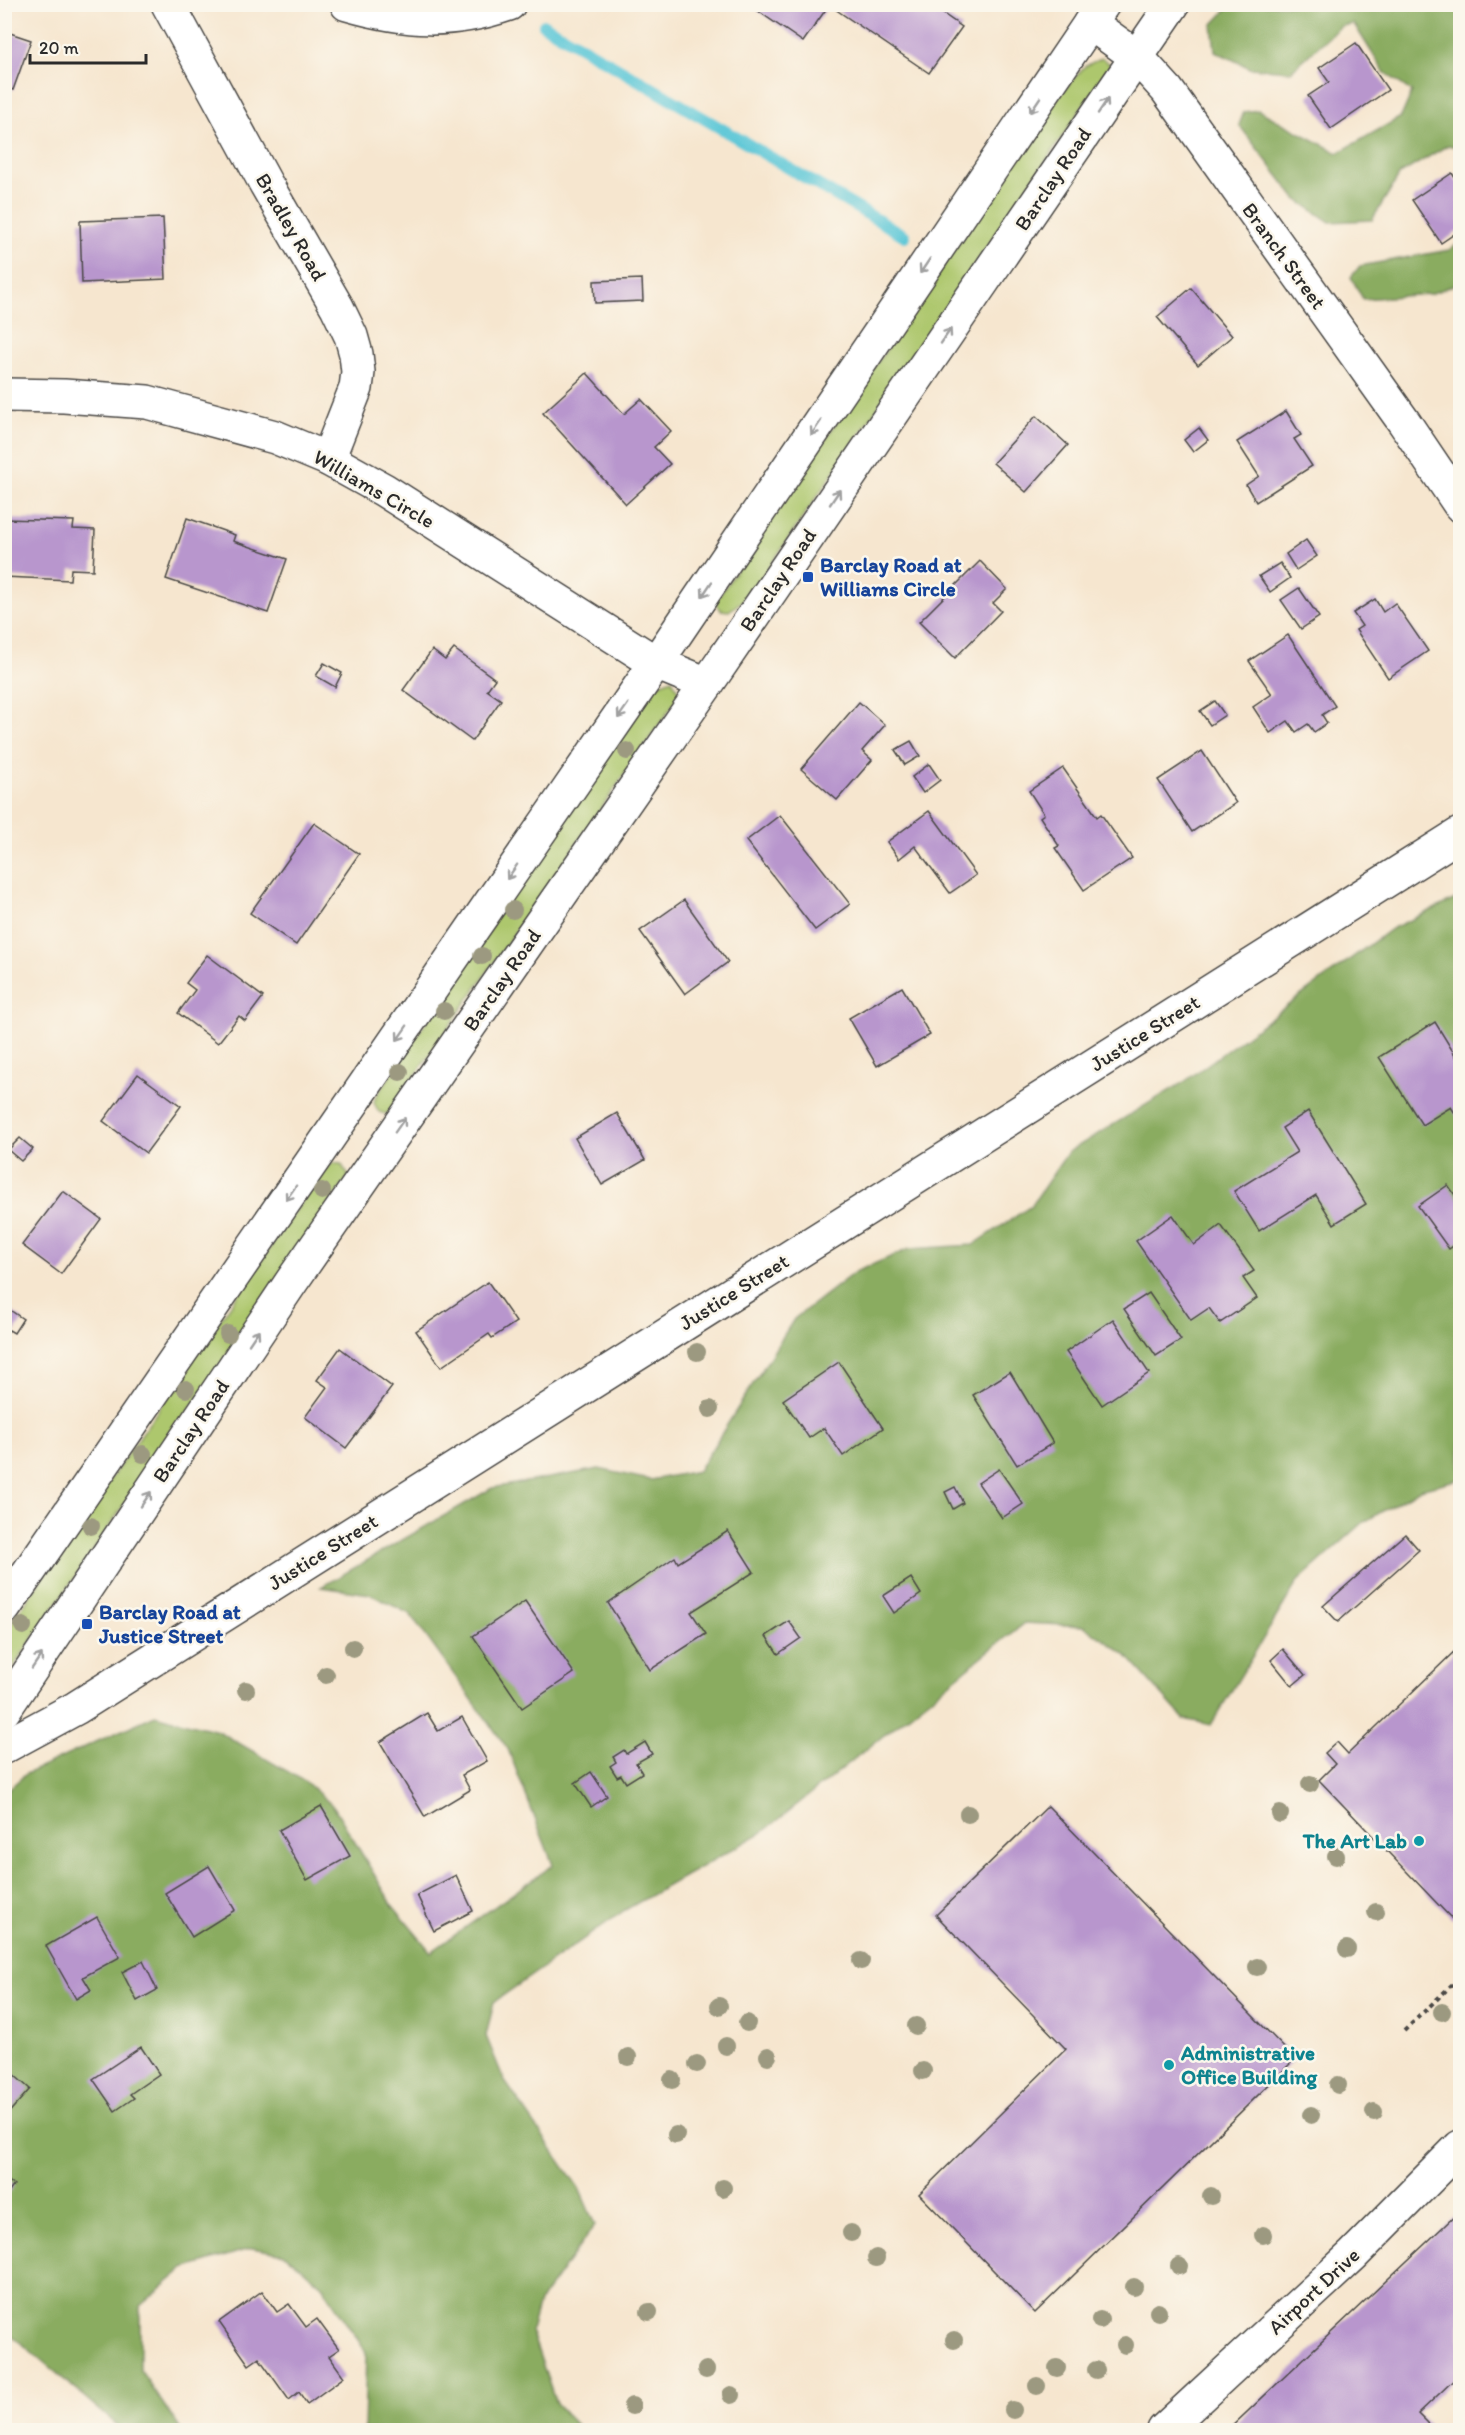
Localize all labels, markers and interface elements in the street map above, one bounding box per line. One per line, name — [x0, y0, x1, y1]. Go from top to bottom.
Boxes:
scale bar — [30, 27, 146, 65]
text: 20 m — [39, 37, 79, 59]
one-way arrow — [1029, 96, 1041, 112]
one-way arrow — [1097, 98, 1110, 115]
street label: Barclay Road — [1009, 122, 1096, 235]
street label: Bradley Road — [251, 168, 332, 285]
street label: Branch Street — [1237, 197, 1332, 314]
one-way arrow — [919, 257, 931, 274]
one-way arrow — [940, 329, 952, 345]
one-way arrow — [810, 419, 822, 435]
street label: Williams Circle — [309, 444, 439, 533]
one-way arrow — [830, 489, 842, 506]
street label: Barclay Road — [734, 523, 821, 636]
place label: Barclay Road at Williams Circle — [820, 552, 962, 601]
marker: Barclay Road at Williams Circle — [801, 570, 815, 584]
one-way arrow — [700, 580, 712, 597]
one-way arrow — [617, 703, 629, 719]
one-way arrow — [506, 863, 518, 880]
street label: Barclay Road — [457, 924, 546, 1036]
street label: Justice Street — [1085, 989, 1204, 1076]
one-way arrow — [396, 1024, 408, 1040]
one-way arrow — [394, 1117, 406, 1134]
one-way arrow — [285, 1184, 297, 1201]
street label: Justice Street — [674, 1248, 793, 1335]
one-way arrow — [248, 1330, 260, 1346]
street label: Barclay Road — [147, 1374, 234, 1487]
one-way arrow — [139, 1491, 152, 1508]
street label: Justice Street — [263, 1508, 382, 1595]
place label: Barclay Road at Justice Street — [98, 1599, 241, 1648]
marker: Barclay Road at Justice Street — [80, 1617, 94, 1631]
one-way arrow — [31, 1654, 43, 1670]
place label: The Art Lab — [1302, 1828, 1407, 1853]
marker: The Art Lab — [1412, 1834, 1426, 1848]
place label: Administrative Office Building — [1180, 2040, 1317, 2090]
marker: Administrative Office Building — [1162, 2058, 1176, 2072]
street label: Airport Drive — [1263, 2242, 1365, 2339]

